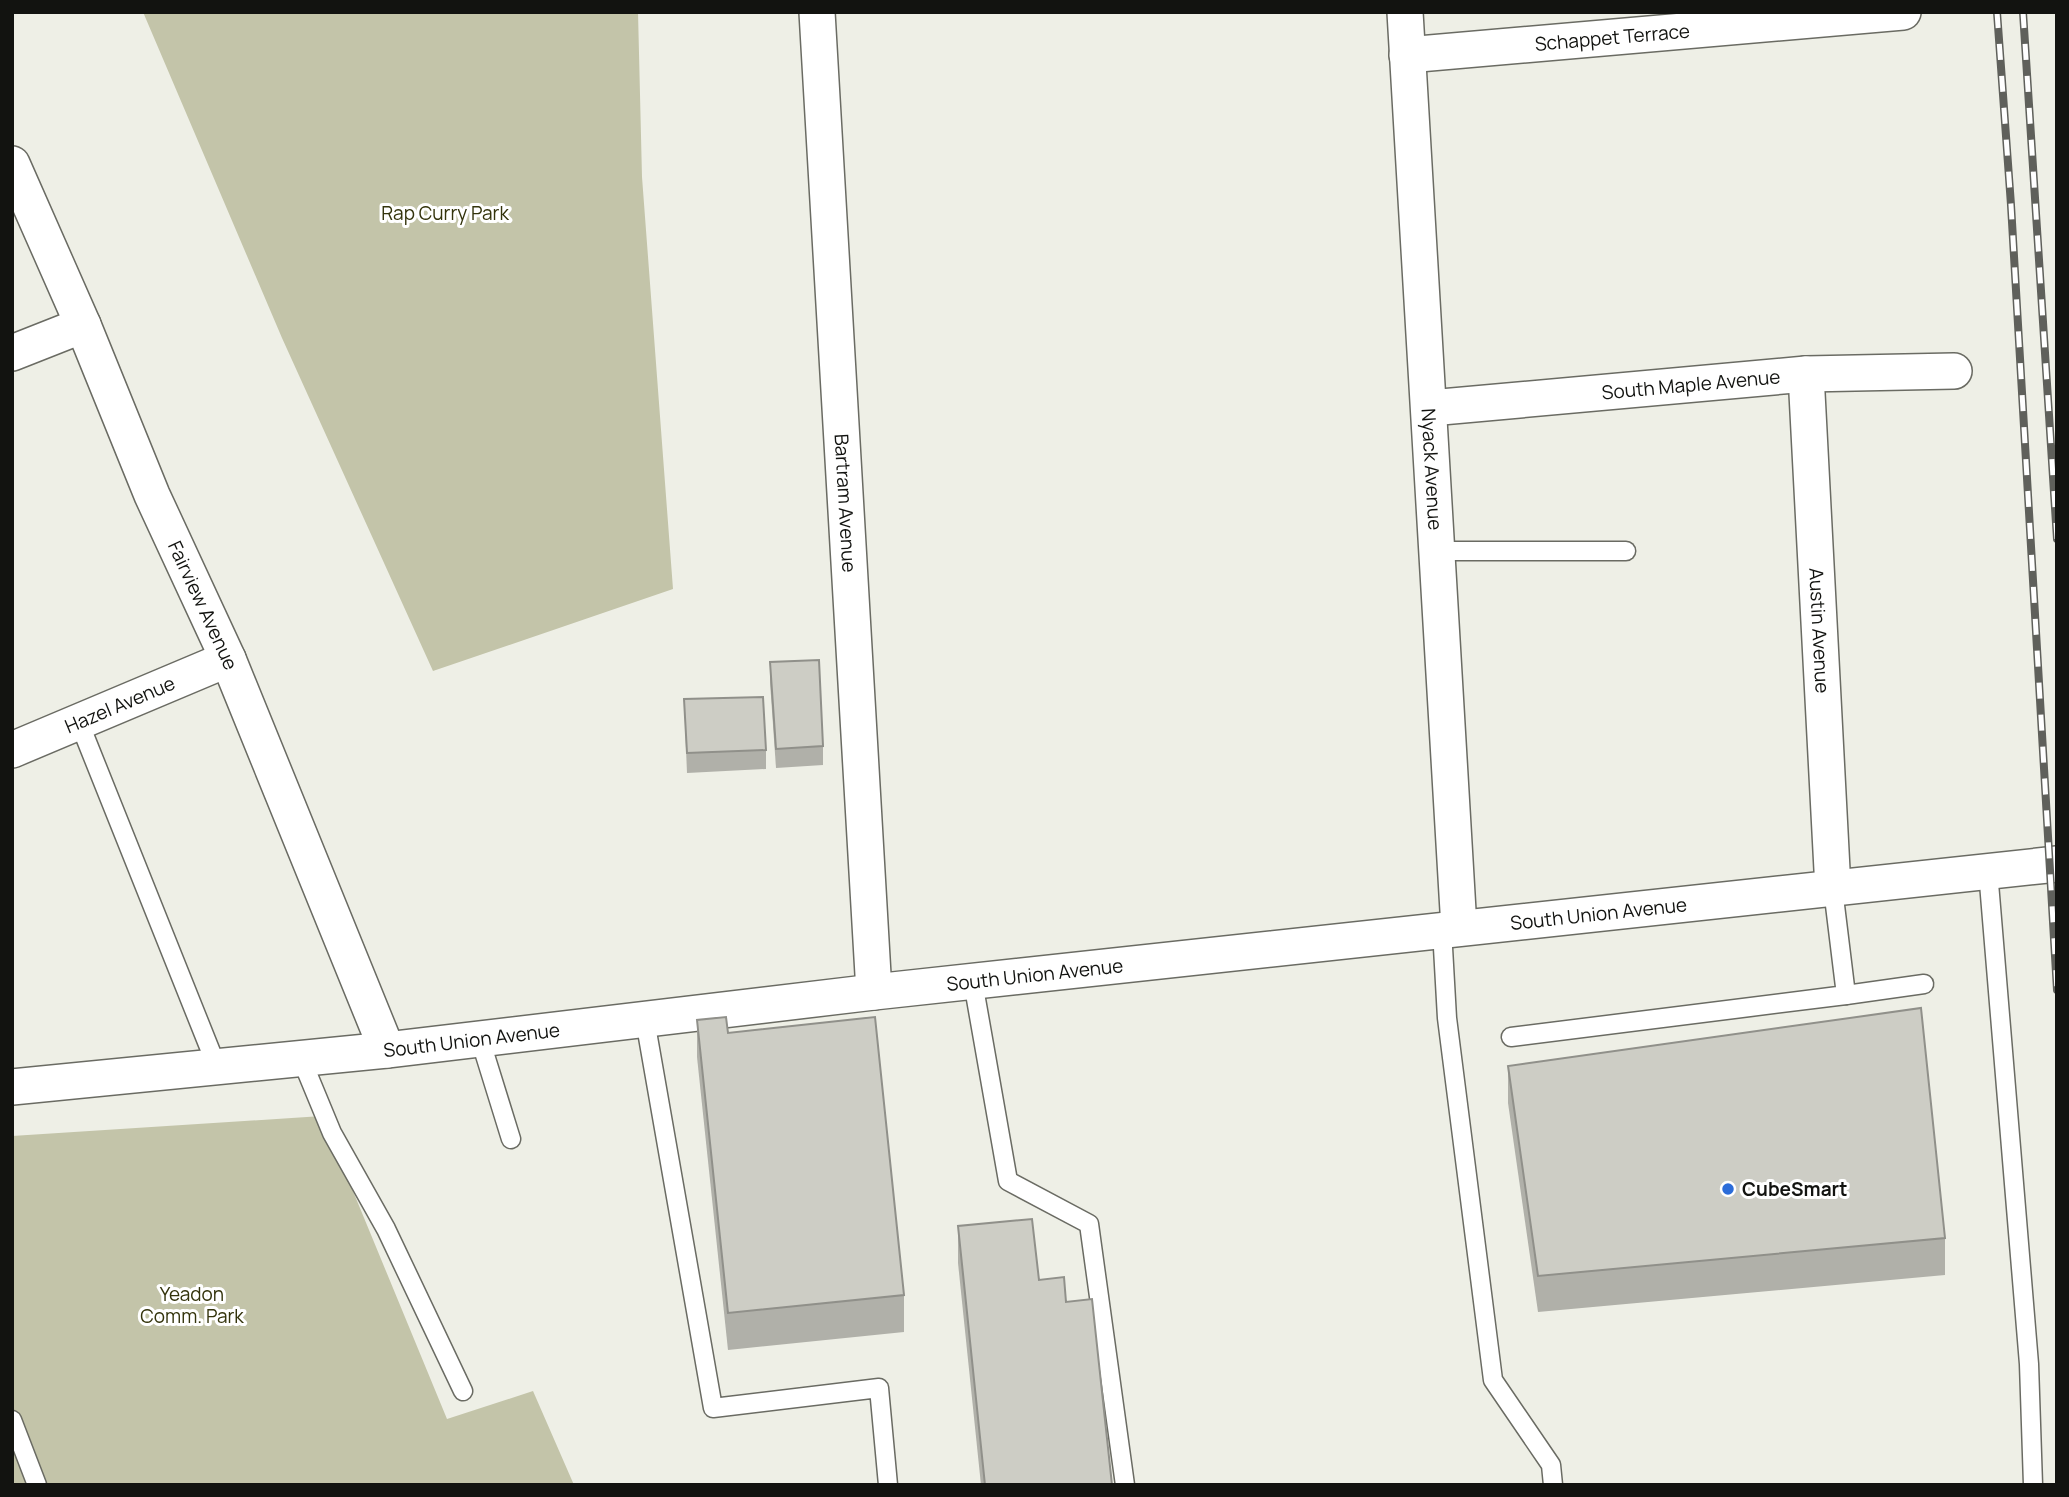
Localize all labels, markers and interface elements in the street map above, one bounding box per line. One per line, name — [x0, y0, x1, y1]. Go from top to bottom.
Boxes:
street label: Schappet Terrace — [1534, 18, 1691, 57]
park label: Rap Curry Park — [381, 200, 509, 226]
street label: South Maple Avenue — [1601, 363, 1781, 405]
street label: Nyack Avenue — [1415, 407, 1449, 531]
street label: Bartram Avenue — [829, 433, 863, 573]
street label: Fairview Avenue — [162, 537, 244, 674]
street label: Austin Avenue — [1803, 567, 1836, 694]
street label: Hazel Avenue — [61, 670, 179, 739]
street label: South Union Avenue — [1509, 891, 1688, 936]
street label: South Union Avenue — [945, 952, 1124, 997]
street label: South Union Avenue — [382, 1017, 561, 1063]
place label: CubeSmart — [1742, 1176, 1847, 1202]
marker: CubeSmart — [1720, 1181, 1736, 1197]
park label: Yeadon Comm. Park — [140, 1281, 244, 1329]

